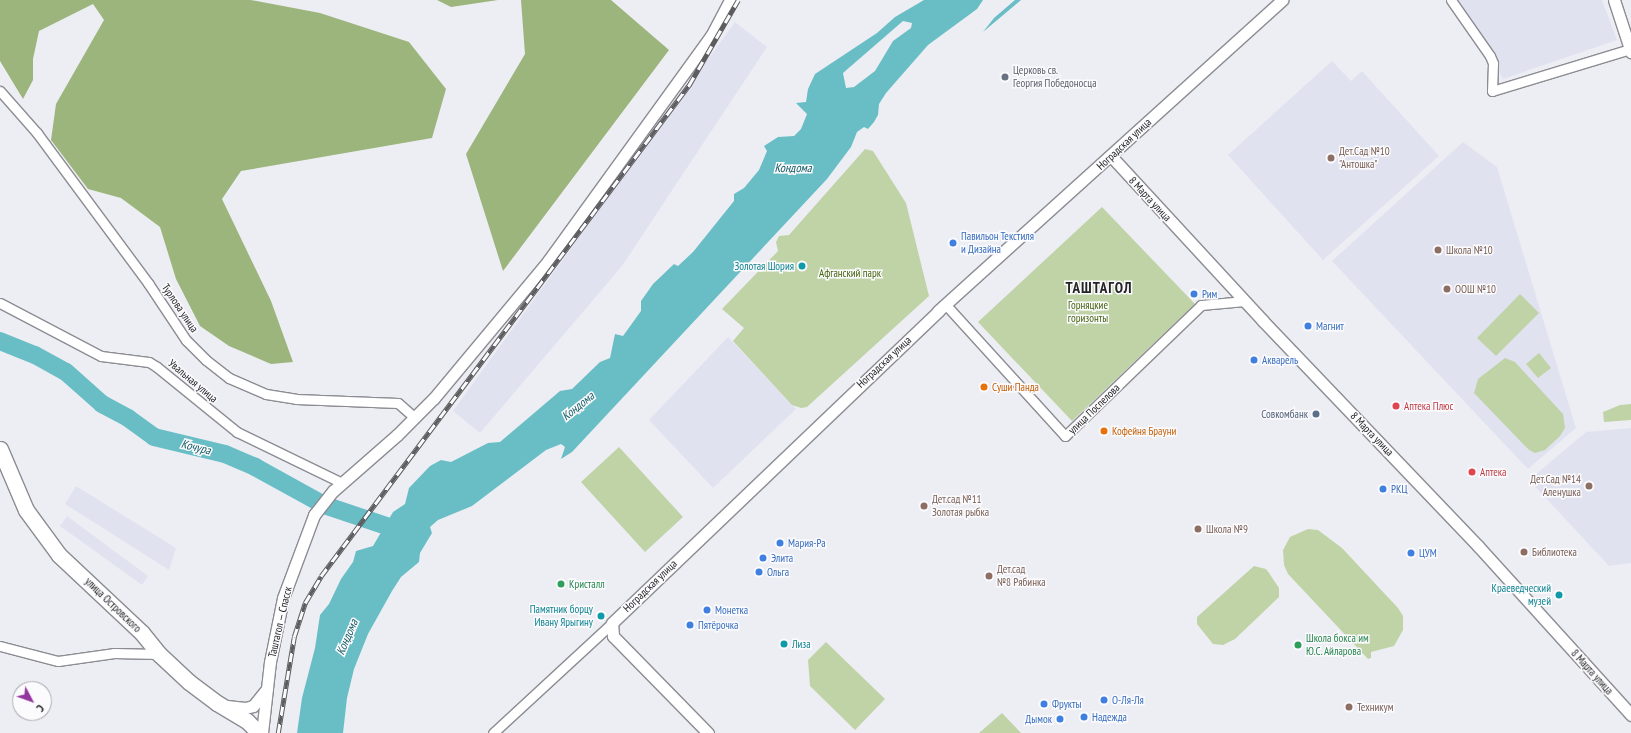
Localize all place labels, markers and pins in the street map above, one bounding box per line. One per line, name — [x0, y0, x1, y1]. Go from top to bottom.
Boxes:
place label: Церковь св. Георгия Победоносца — [1013, 64, 1097, 90]
marker: Церковь св. Георгия Победоносца — [1000, 72, 1010, 82]
place label: Дет.Сад №10 "Антошка" — [1339, 145, 1390, 171]
marker: Дет.Сад №10 "Антошка" — [1326, 153, 1336, 163]
place label: Павильон Текстиля и Дизайна — [961, 230, 1034, 256]
marker: Павильон Текстиля и Дизайна — [948, 238, 958, 248]
place label: Школа №10 — [1446, 243, 1493, 257]
marker: Школа №10 — [1433, 245, 1443, 255]
place label: Золотая Шория — [735, 259, 794, 273]
marker: Золотая Шория — [797, 261, 807, 271]
place label: ООШ №10 — [1455, 282, 1496, 296]
marker: ООШ №10 — [1442, 284, 1452, 294]
place label: Рим — [1202, 287, 1217, 301]
marker: Рим — [1189, 289, 1199, 299]
place label: Магнит — [1316, 319, 1344, 333]
marker: Магнит — [1303, 321, 1313, 331]
place label: Акварель — [1262, 353, 1298, 367]
marker: Акварель — [1249, 355, 1259, 365]
place label: Суши Панда — [992, 380, 1039, 394]
marker: Суши Панда — [979, 382, 989, 392]
place label: Аптека Плюс — [1404, 399, 1453, 413]
marker: Аптека Плюс — [1391, 401, 1401, 411]
place label: Совкомбанк — [1261, 407, 1308, 421]
marker: Совкомбанк — [1311, 409, 1321, 419]
place label: Кофейня Брауни — [1112, 424, 1176, 438]
marker: Кофейня Брауни — [1099, 426, 1109, 436]
place label: Аптека — [1480, 465, 1507, 479]
marker: Аптека — [1467, 467, 1477, 477]
place label: Дет.Сад №14 Аленушка — [1530, 473, 1581, 499]
marker: Дет.Сад №14 Аленушка — [1584, 481, 1594, 491]
place label: РКЦ — [1391, 482, 1407, 496]
marker: РКЦ — [1378, 484, 1388, 494]
place label: Дет.сад №11 Золотая рыбка — [932, 493, 989, 519]
marker: Дет.сад №11 Золотая рыбка — [919, 501, 929, 511]
place label: Школа №9 — [1206, 522, 1248, 536]
marker: Школа №9 — [1193, 524, 1203, 534]
place label: Мария-Ра — [788, 536, 826, 550]
marker: Мария-Ра — [775, 538, 785, 548]
place label: Библиотека — [1532, 545, 1577, 559]
place label: ЦУМ — [1419, 546, 1437, 560]
marker: Библиотека — [1519, 547, 1529, 557]
marker: ЦУМ — [1406, 548, 1416, 558]
place label: Элита — [771, 551, 793, 565]
marker: Элита — [758, 553, 768, 563]
place label: Дет.сад №8 Рябинка — [997, 563, 1046, 589]
place label: Ольга — [767, 565, 789, 579]
marker: Ольга — [754, 567, 764, 577]
marker: Дет.сад №8 Рябинка — [984, 571, 994, 581]
place label: Кристалл — [569, 577, 605, 591]
marker: Кристалл — [556, 579, 566, 589]
place label: Краеведческий музей — [1492, 582, 1551, 608]
marker: Краеведческий музей — [1554, 590, 1564, 600]
place label: Памятник борцу Ивану Ярыгину — [530, 603, 593, 629]
place label: Монетка — [715, 603, 748, 617]
marker: Монетка — [702, 605, 712, 615]
marker: Памятник борцу Ивану Ярыгину — [596, 611, 606, 621]
place label: Пятёрочка — [698, 618, 739, 632]
marker: Пятёрочка — [685, 620, 695, 630]
place label: Школа бокса им Ю.С. Айларова — [1306, 632, 1369, 658]
place label: Лиза — [792, 637, 811, 651]
marker: Лиза — [779, 639, 789, 649]
marker: Школа бокса им Ю.С. Айларова — [1293, 640, 1303, 650]
place label: О-Ля-Ля — [1112, 693, 1144, 707]
marker: О-Ля-Ля — [1099, 695, 1109, 705]
place label: Фрукты — [1052, 697, 1081, 711]
marker: Фрукты — [1039, 699, 1049, 709]
place label: Техникум — [1357, 700, 1393, 714]
marker: Техникум — [1344, 702, 1354, 712]
place label: Надежда — [1092, 710, 1127, 724]
place label: Дымок — [1025, 712, 1052, 726]
marker: Надежда — [1079, 712, 1089, 722]
marker: Дымок — [1055, 714, 1065, 724]

